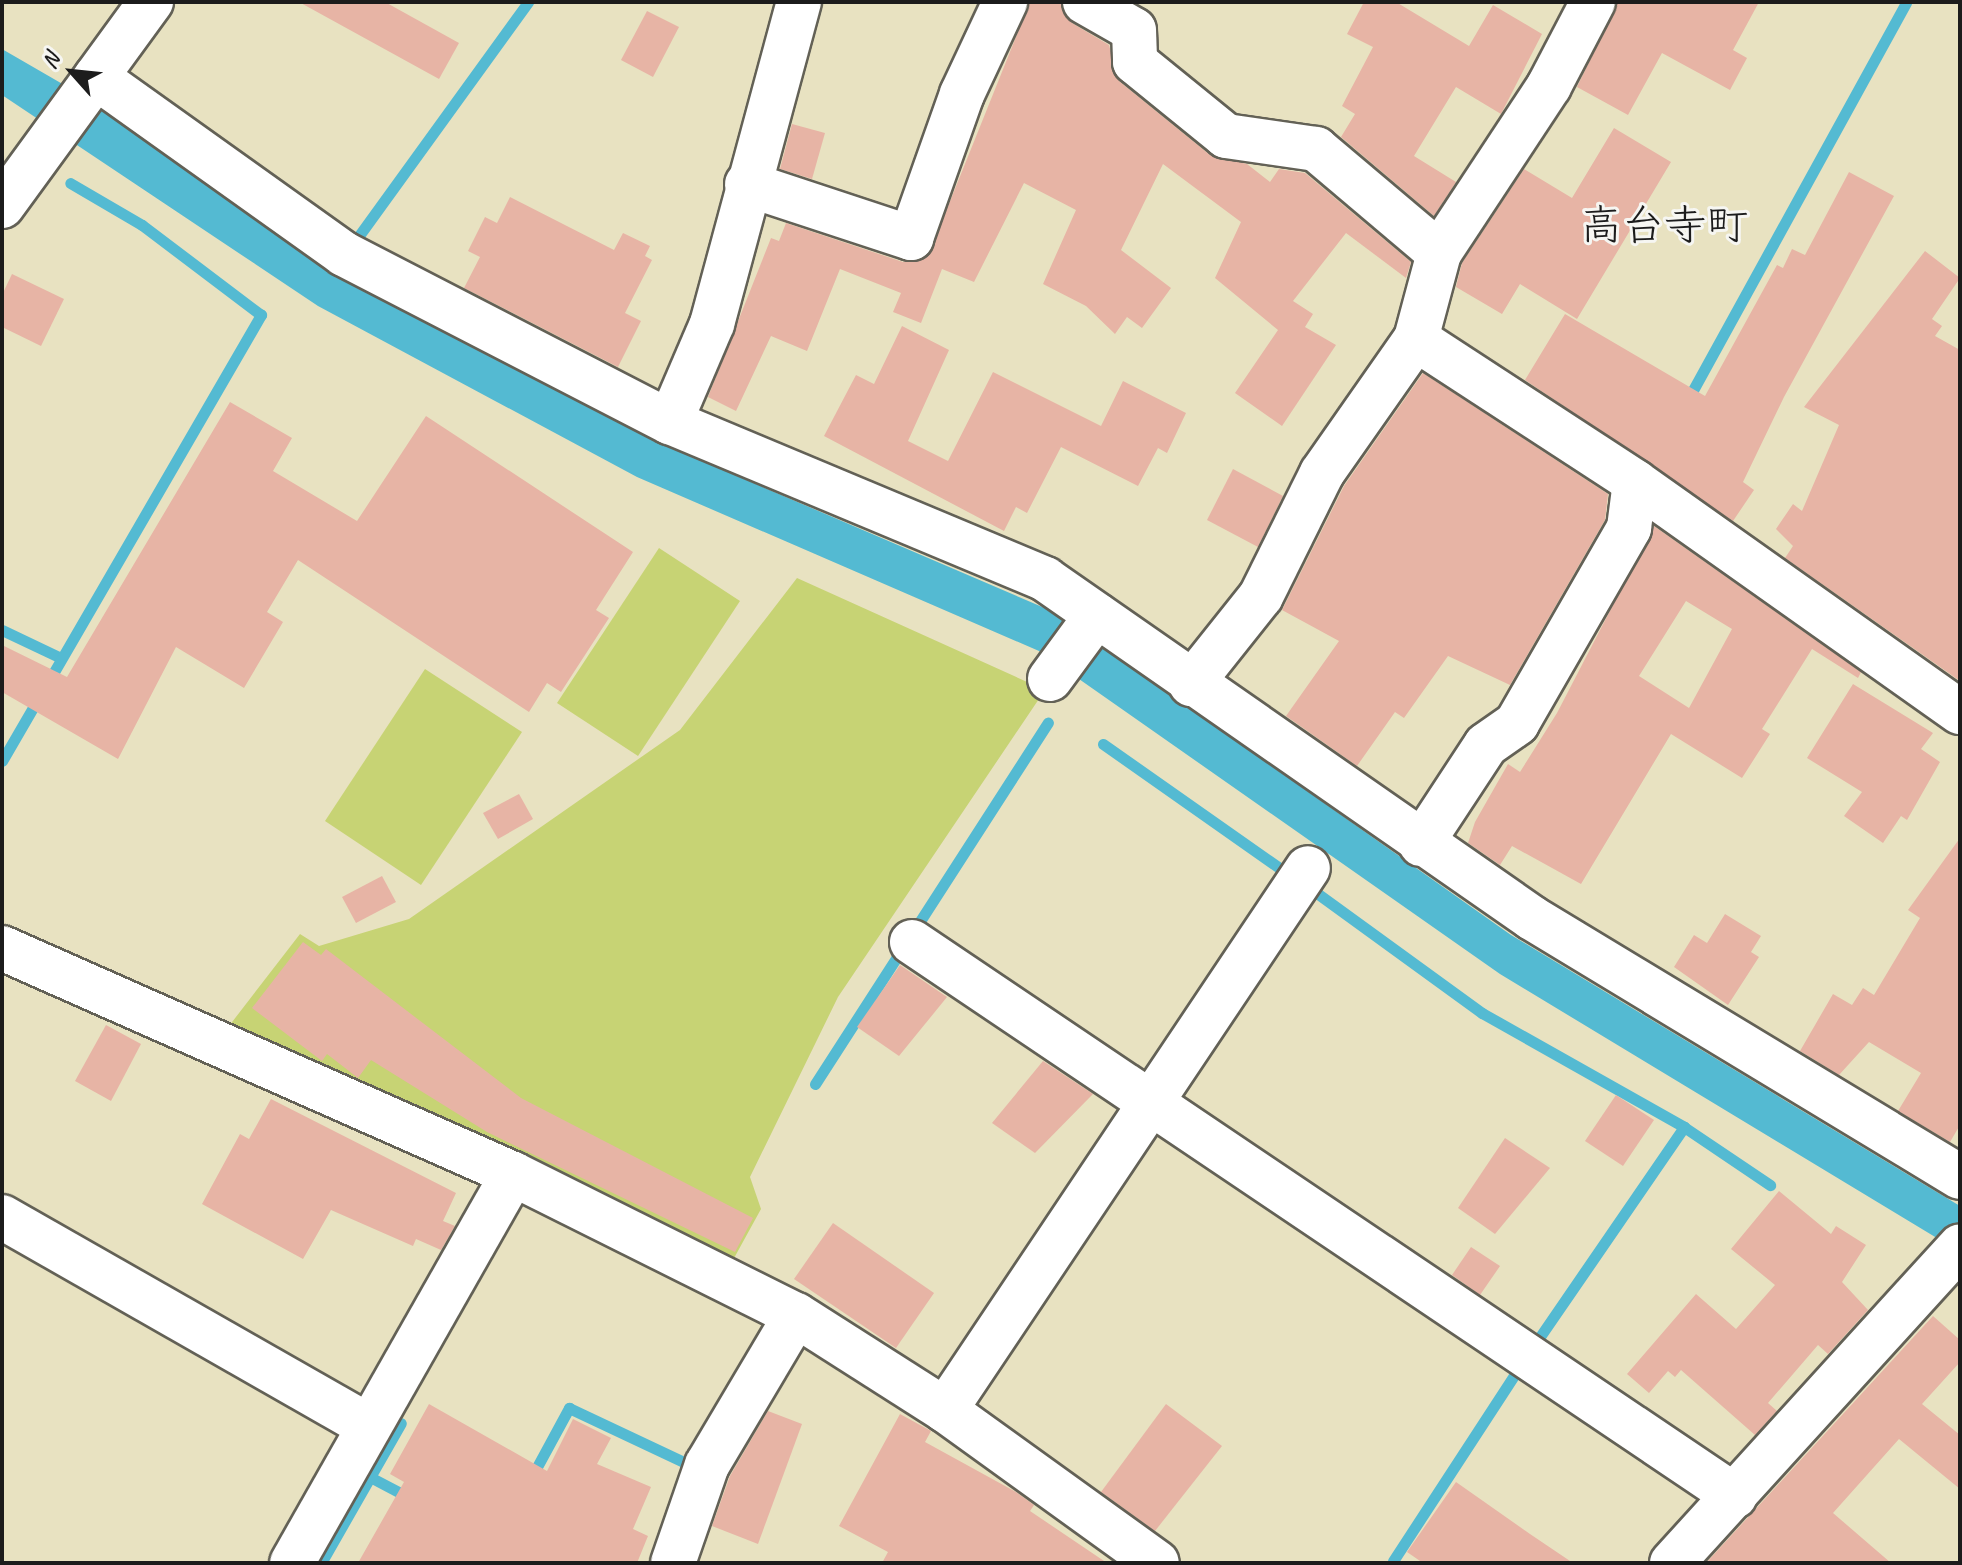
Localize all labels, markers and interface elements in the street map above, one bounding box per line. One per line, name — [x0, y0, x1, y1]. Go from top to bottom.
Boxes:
north arrow — [32, 32, 112, 112]
text: N — [35, 49, 66, 74]
district label: 高台寺町 — [1580, 201, 1748, 251]

